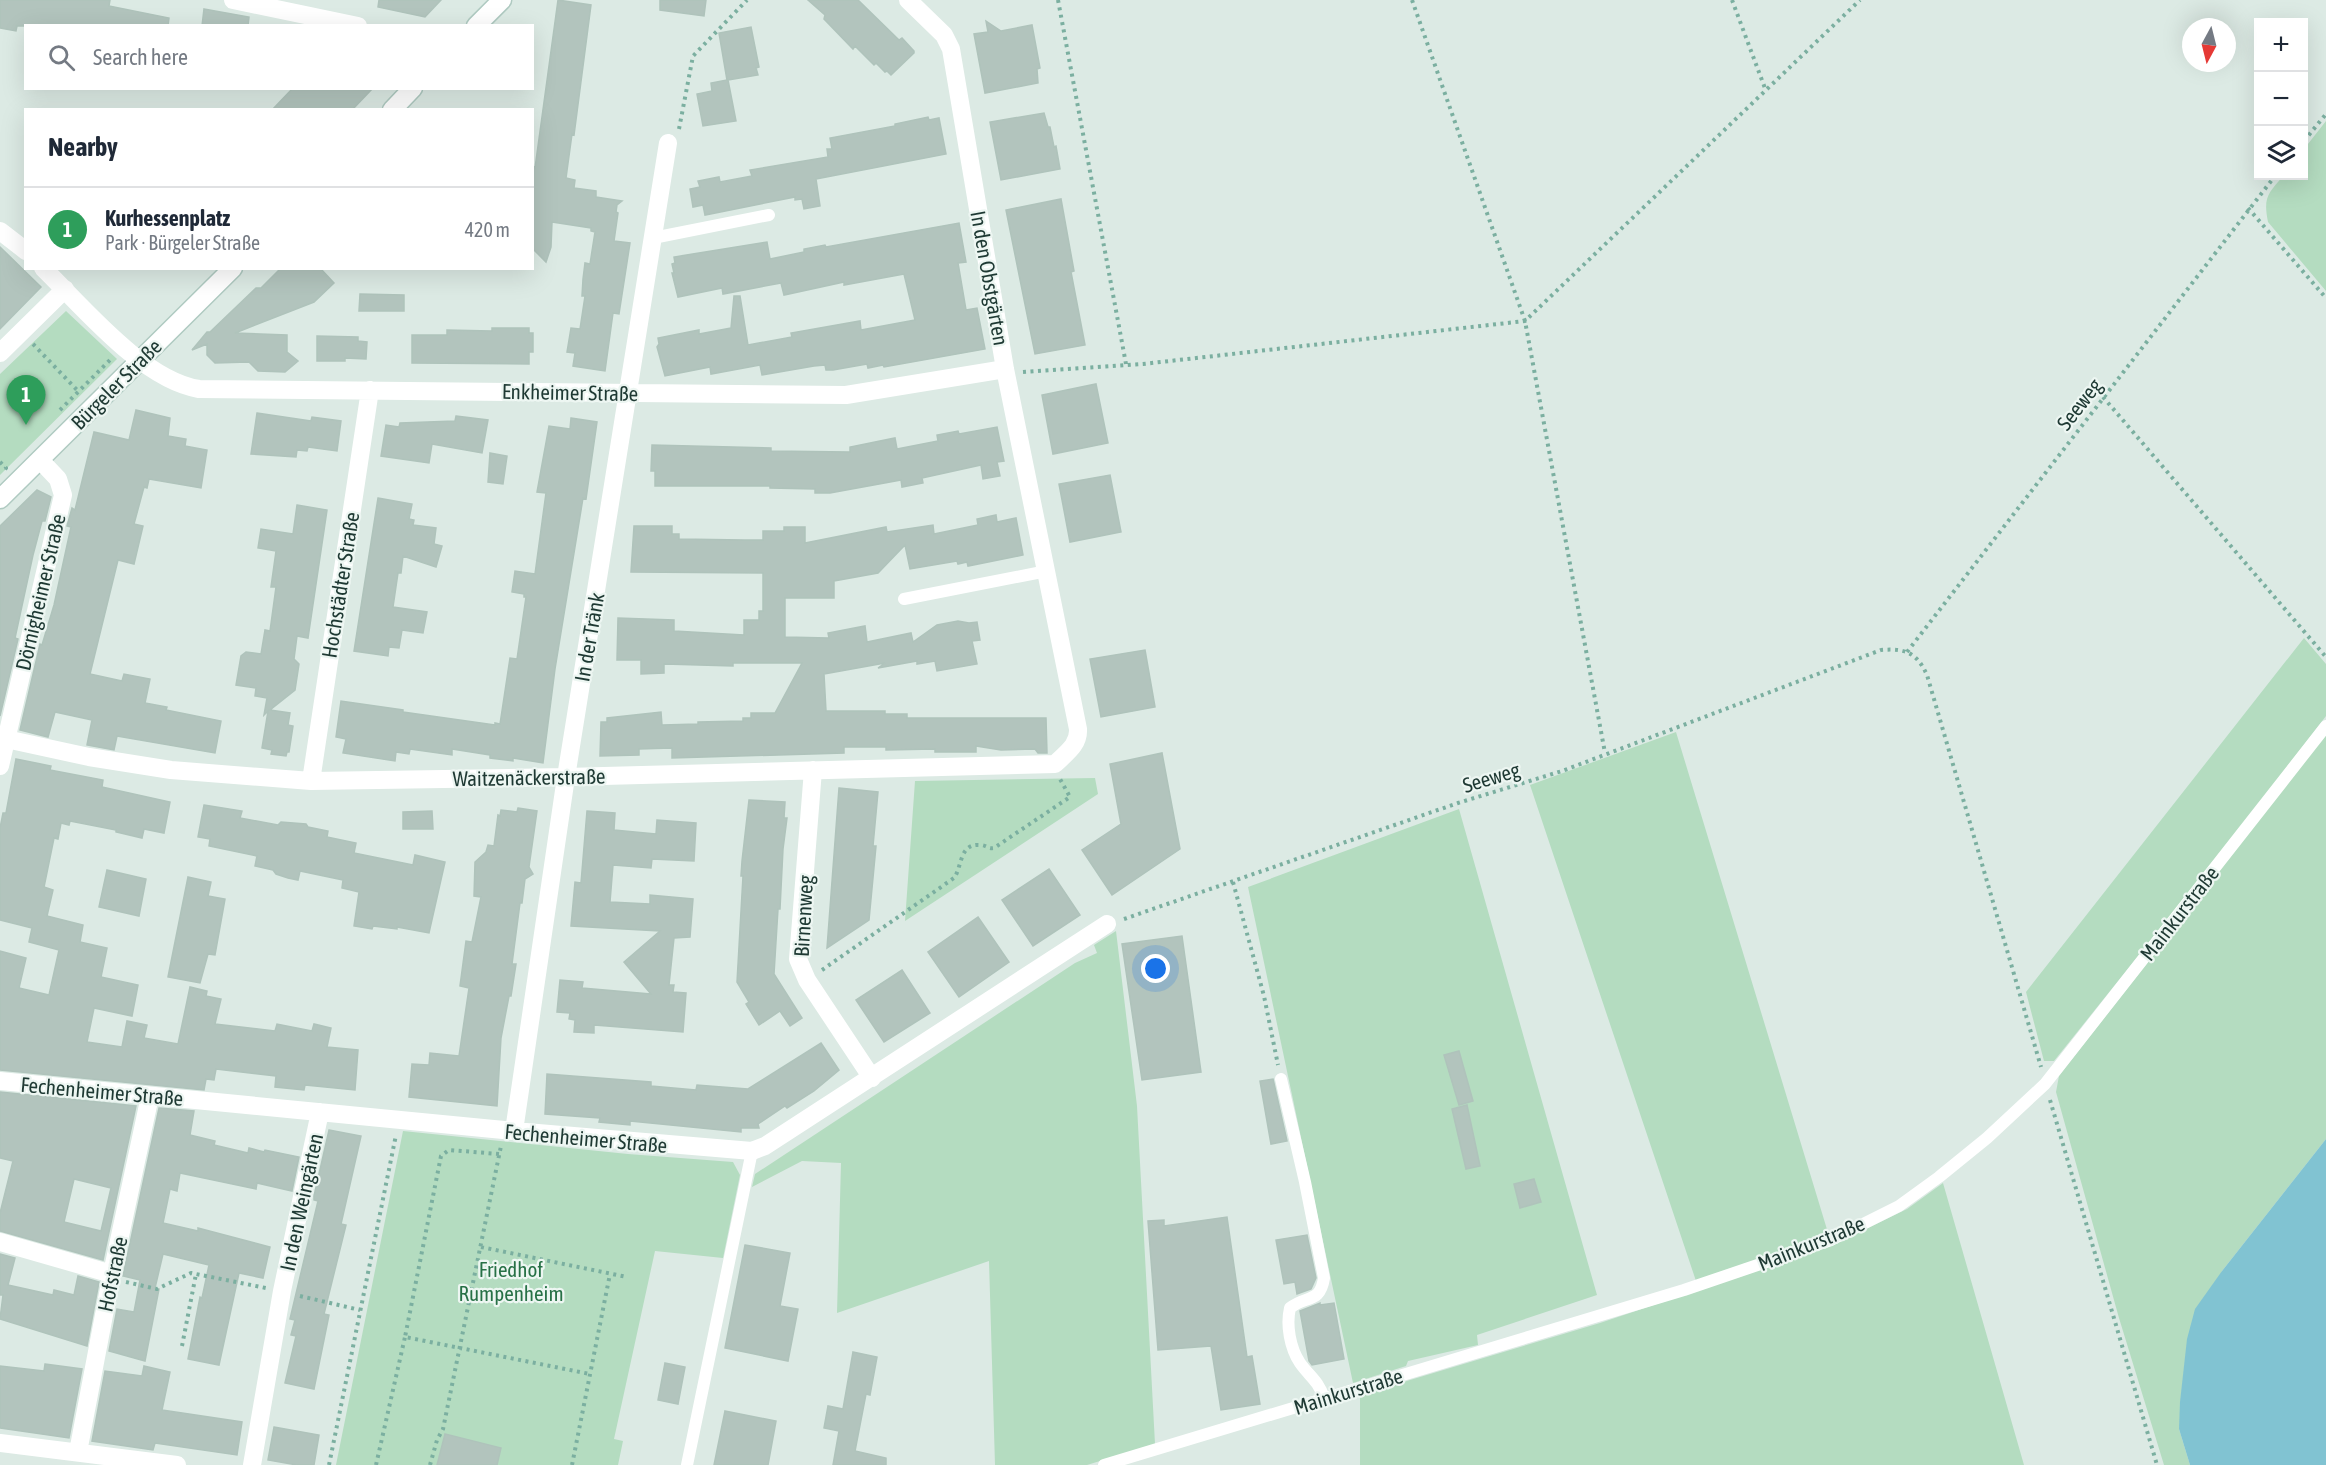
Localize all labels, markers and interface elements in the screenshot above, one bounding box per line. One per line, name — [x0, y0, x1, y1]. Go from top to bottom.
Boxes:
north arrow — [2182, 18, 2236, 72]
map controls — [2254, 18, 2308, 180]
button: + — [2254, 18, 2308, 72]
search box — [24, 24, 534, 90]
icon: search — [45, 41, 78, 74]
text: Search here — [93, 44, 188, 70]
button: − — [2254, 72, 2308, 126]
button: layers — [2254, 126, 2308, 180]
text: Nearby — [48, 132, 118, 162]
text: Kurhessenplatz — [105, 205, 230, 231]
street label: In den Obstgärten — [966, 209, 1014, 347]
text: 1 — [63, 218, 72, 241]
text: 420 m — [465, 218, 510, 241]
text: Park · Bürgeler Straße — [105, 231, 260, 254]
street label: Bürgeler Straße — [66, 334, 166, 434]
street label: Seeweg — [2052, 374, 2106, 434]
pin: 1 — [6, 376, 46, 425]
street label: Enkheimer Straße — [502, 379, 638, 405]
street label: Hochstädter Straße — [317, 510, 363, 660]
street label: Dörnigheimer Straße — [10, 511, 70, 673]
street label: In der Tränk — [569, 591, 609, 683]
street label: Seeweg — [1460, 757, 1522, 797]
street label: Waitzenäckerstraße — [452, 764, 606, 790]
street label: Mainkurstraße — [2135, 861, 2223, 965]
street label: Birnenweg — [789, 875, 817, 957]
your location — [1141, 954, 1170, 983]
street label: Fechenheimer Straße — [20, 1072, 184, 1110]
street label: Fechenheimer Straße — [504, 1119, 668, 1157]
street label: In den Weingärten — [275, 1131, 327, 1273]
street label: Mainkurstraße — [1754, 1211, 1868, 1275]
street label: Hofstraße — [92, 1234, 132, 1314]
park label: Friedhof Rumpenheim — [458, 1257, 564, 1305]
street label: Mainkurstraße — [1291, 1363, 1405, 1419]

